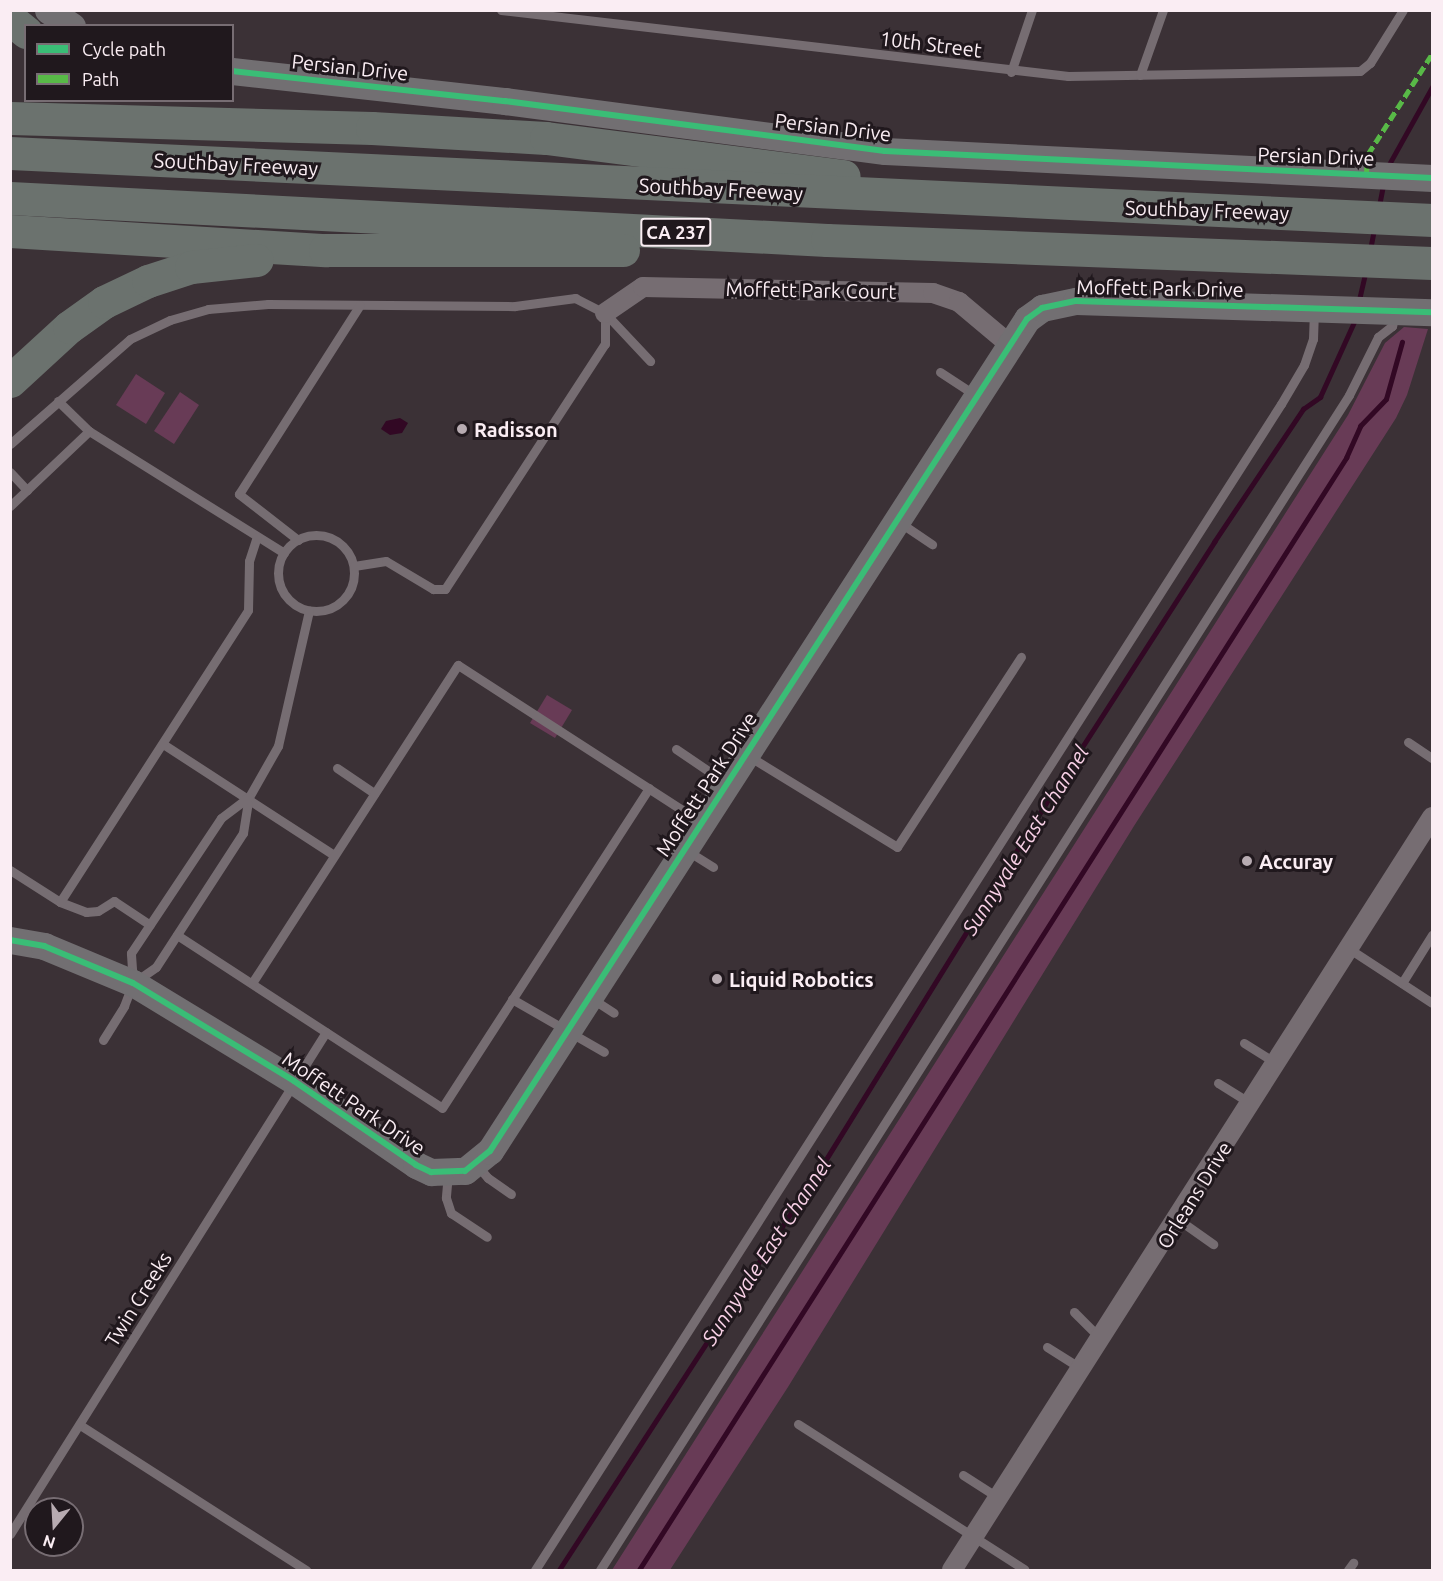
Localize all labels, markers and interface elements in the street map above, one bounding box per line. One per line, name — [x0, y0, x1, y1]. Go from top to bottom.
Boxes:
legend — [24, 24, 234, 102]
street label: 10th Street — [879, 26, 983, 62]
text: Cycle path — [82, 39, 166, 59]
street label: Persian Drive — [290, 49, 410, 85]
text: Path — [82, 69, 119, 89]
street label: Persian Drive — [773, 108, 893, 146]
street label: Persian Drive — [1257, 142, 1375, 170]
street label: Southbay Freeway — [153, 148, 319, 180]
street label: Southbay Freeway — [638, 173, 804, 205]
street label: Southbay Freeway — [1124, 195, 1290, 225]
road number: CA 237 — [640, 217, 712, 247]
street label: Moffett Park Drive — [1076, 275, 1244, 301]
street label: Moffett Park Court — [725, 277, 897, 303]
place label: Radisson — [474, 417, 558, 441]
marker: Radisson — [455, 422, 469, 436]
street label: Moffett Park Drive — [650, 707, 762, 861]
water label: Sunnyvale East Channel — [956, 741, 1094, 939]
place label: Accuray — [1259, 849, 1333, 873]
marker: Accuray — [1240, 854, 1254, 868]
place label: Liquid Robotics — [729, 967, 874, 991]
marker: Liquid Robotics — [710, 972, 724, 986]
street label: Moffett Park Drive — [278, 1046, 430, 1160]
street label: Orleans Drive — [1152, 1137, 1236, 1253]
water label: Sunnyvale East Channel — [696, 1153, 836, 1349]
street label: Twin Creeks — [100, 1247, 176, 1351]
north arrow — [24, 1497, 84, 1557]
text: N — [41, 1532, 58, 1553]

